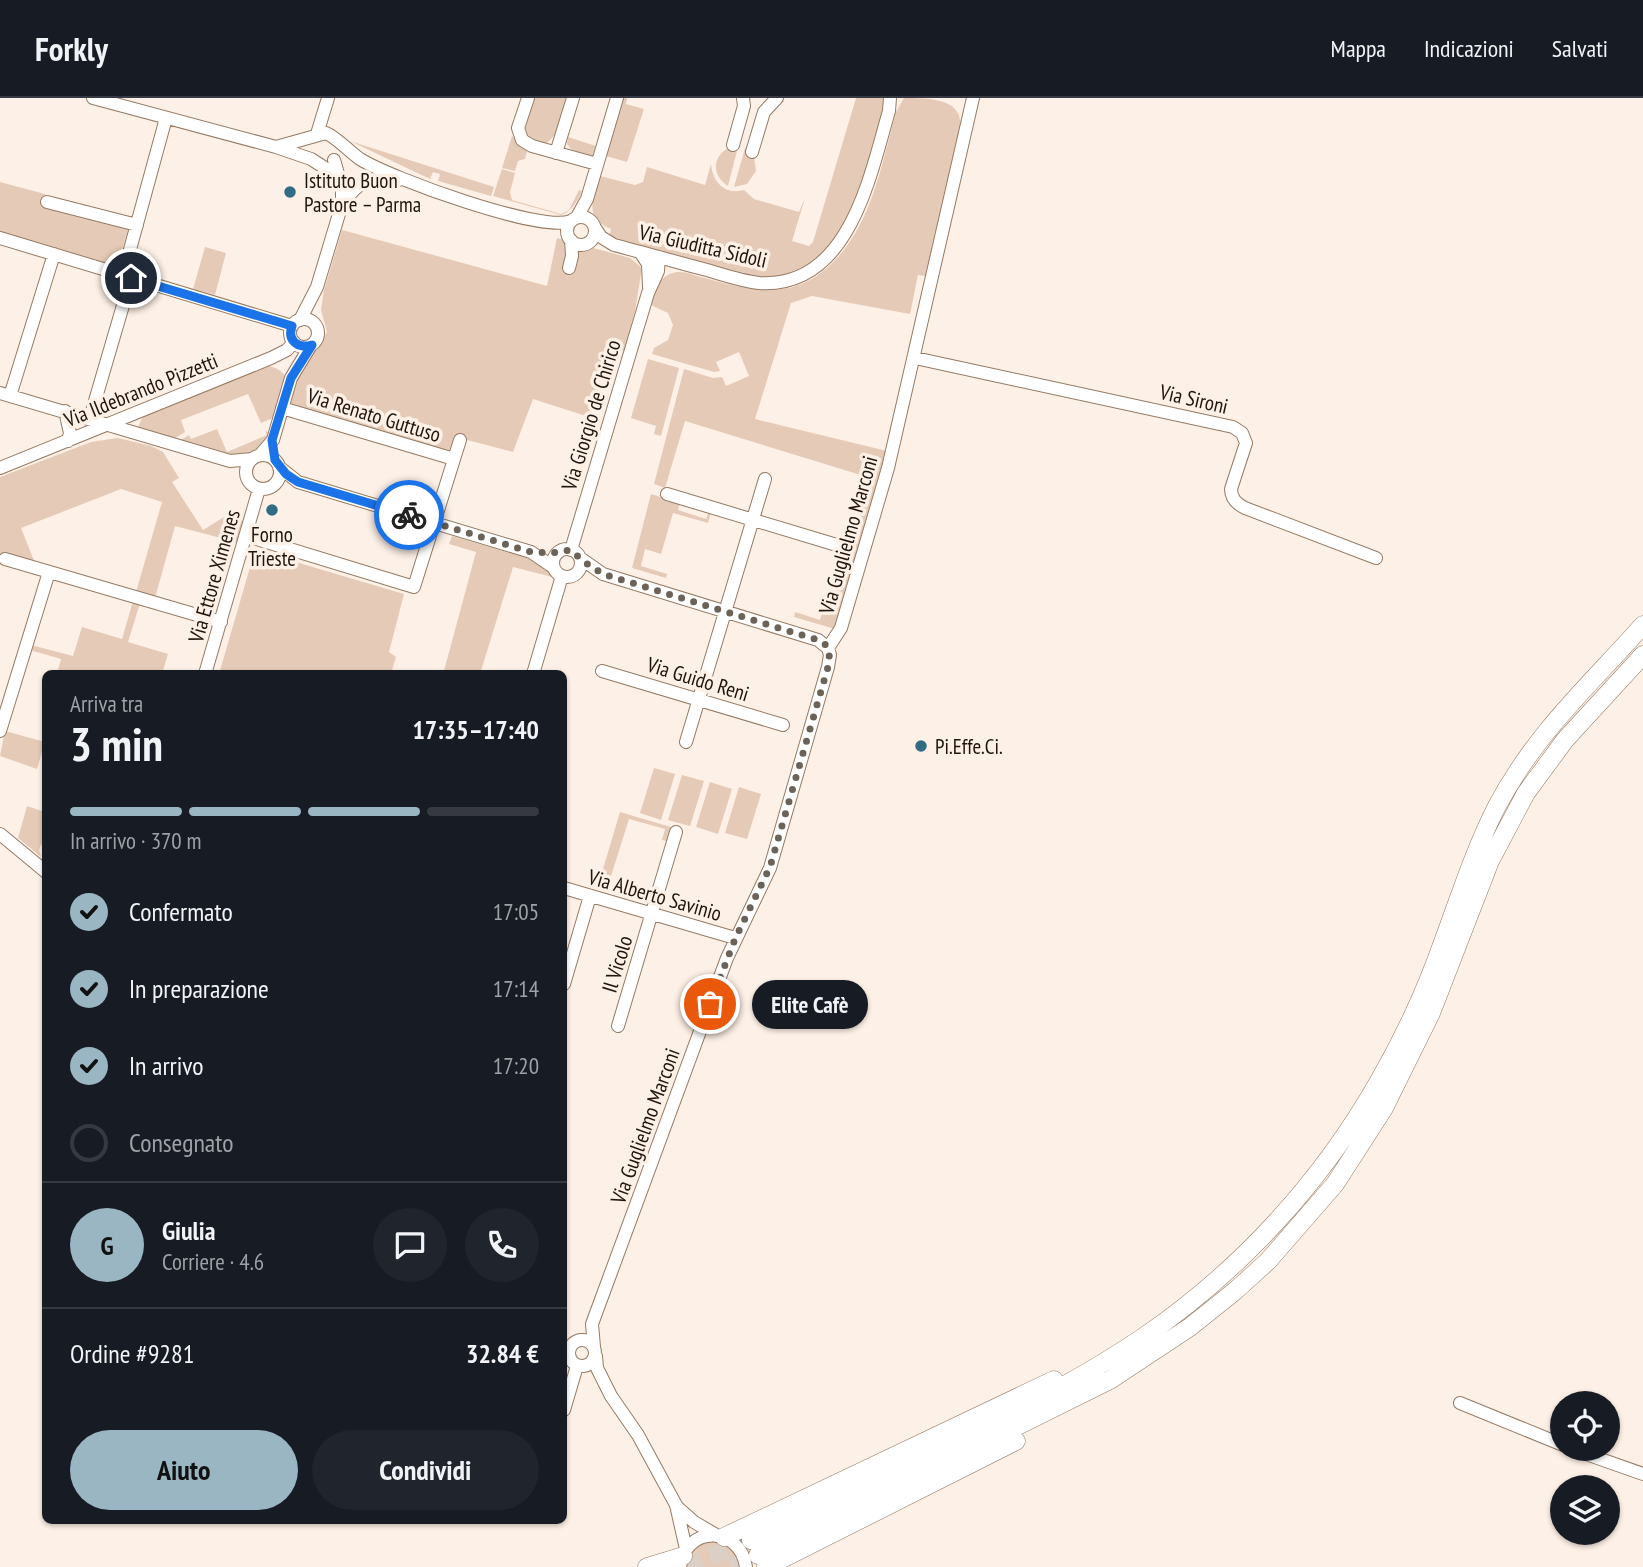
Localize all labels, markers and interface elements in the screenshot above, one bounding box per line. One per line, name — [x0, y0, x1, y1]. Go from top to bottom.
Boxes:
text: Forkly — [35, 27, 108, 70]
text: Mappa — [1331, 33, 1386, 64]
text: Indicazioni — [1424, 33, 1514, 64]
text: Salvati — [1552, 33, 1608, 64]
place label: Istituto Buon Pastore – Parma — [304, 167, 421, 218]
marker: Istituto Buon Pastore – Parma — [282, 184, 298, 200]
street label: Via Giuditta Sidoli — [635, 218, 770, 274]
pin — [101, 248, 161, 308]
icon: home — [112, 259, 150, 297]
street label: Via Giorgio de Chirico — [555, 336, 627, 495]
street label: Via Ildebrando Pizzetti — [59, 347, 222, 434]
street label: Via Sironi — [1156, 378, 1231, 420]
street label: Via Renato Guttuso — [303, 382, 444, 448]
street label: Via Guglielmo Marconi — [812, 453, 883, 618]
courier — [374, 480, 444, 550]
icon: bike — [390, 496, 428, 534]
marker: Forno Trieste — [264, 502, 280, 518]
street label: Via Ettore Ximenes — [182, 506, 246, 647]
place label: Forno Trieste — [248, 521, 296, 572]
street label: Via Guido Reni — [643, 650, 752, 707]
text: Arriva tra — [70, 689, 143, 718]
text: 17:35–17:40 — [412, 713, 539, 746]
text: 3 min — [70, 714, 163, 774]
place label: Pi.Effe.Ci. — [935, 733, 1003, 760]
marker: Pi.Effe.Ci. — [913, 738, 929, 754]
text: In arrivo · 370 m — [70, 826, 202, 855]
street label: Via Alberto Savinio — [584, 863, 725, 927]
icon: check — [70, 893, 108, 931]
text: Confermato — [129, 895, 233, 928]
text: 17:05 — [493, 897, 539, 926]
street label: Il Vicolo — [596, 932, 638, 996]
icon: check — [70, 970, 108, 1008]
text: In preparazione — [129, 972, 269, 1005]
text: 17:14 — [493, 974, 539, 1003]
pin — [680, 974, 740, 1034]
callout: Elite Cafè — [752, 979, 868, 1028]
icon: bag — [691, 985, 729, 1023]
text: Elite Cafè — [771, 990, 849, 1019]
street label: Via Guglielmo Marconi — [604, 1045, 686, 1208]
icon: check — [70, 1047, 108, 1085]
text: In arrivo — [129, 1049, 204, 1082]
text: 17:20 — [493, 1051, 539, 1080]
text: Consegnato — [129, 1126, 233, 1159]
button: chat — [373, 1208, 447, 1282]
button: phone — [465, 1208, 539, 1282]
text: Giulia — [162, 1214, 215, 1247]
text: G — [100, 1229, 114, 1262]
text: Corriere · 4.6 — [162, 1247, 264, 1276]
text: Ordine #9281 — [70, 1337, 194, 1370]
text: 32.84 € — [466, 1337, 539, 1370]
map controls — [1550, 1391, 1620, 1545]
button: locate — [1550, 1391, 1620, 1461]
button: Aiuto — [70, 1430, 298, 1510]
button: Condividi — [312, 1430, 539, 1510]
button: layers — [1550, 1475, 1620, 1545]

